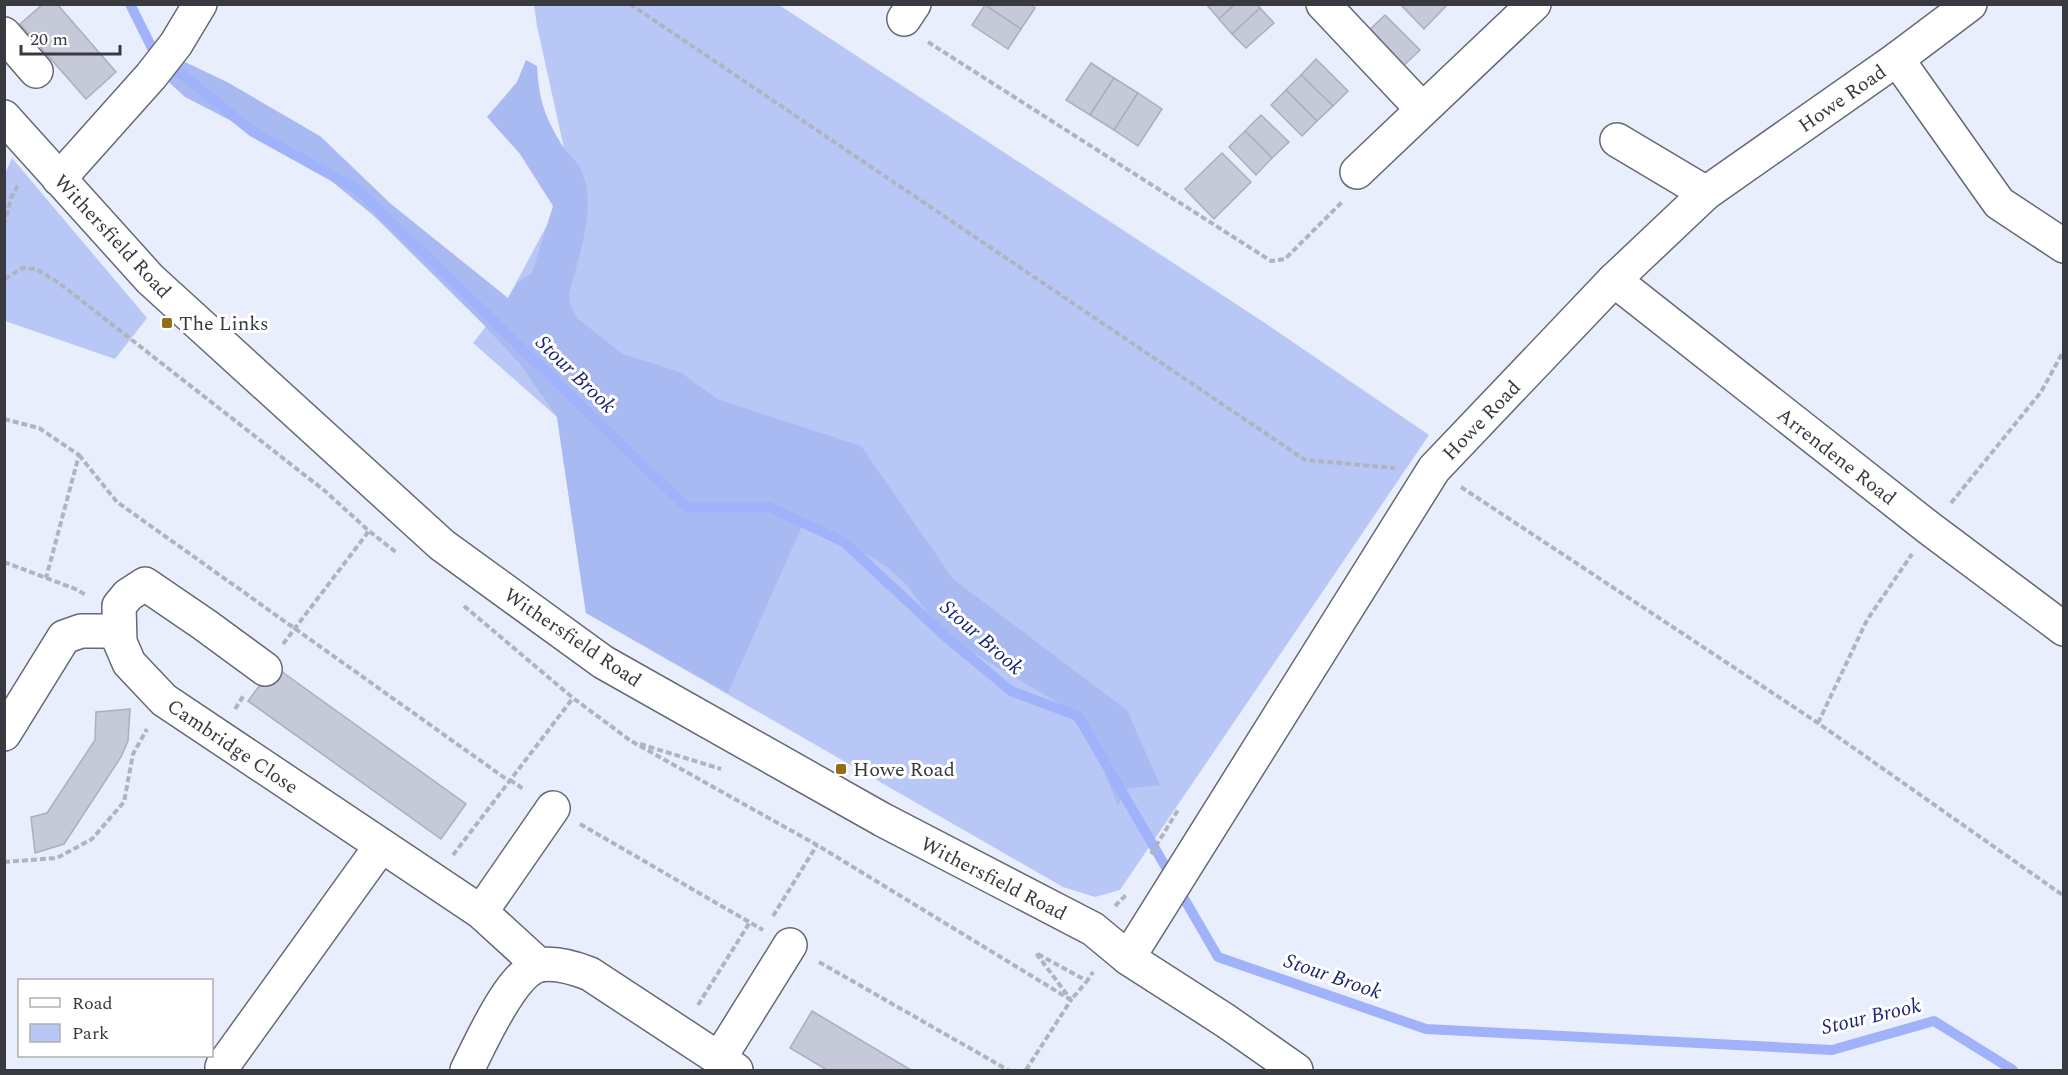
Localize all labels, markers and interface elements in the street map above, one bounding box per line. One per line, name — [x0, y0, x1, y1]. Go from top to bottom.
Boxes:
scale bar — [21, 18, 120, 56]
text: 20 m — [30, 26, 68, 53]
street label: Howe Road — [1792, 57, 1893, 140]
street label: Withersfield Road — [47, 168, 178, 306]
place label: The Links — [179, 309, 269, 339]
marker: The Links — [160, 316, 174, 330]
water label: Stour Brook — [528, 328, 623, 422]
street label: Howe Road — [1436, 374, 1528, 468]
street label: Arrendene Road — [1770, 400, 1903, 513]
street label: Withersfield Road — [497, 580, 647, 695]
water label: Stour Brook — [933, 592, 1030, 683]
street label: Cambridge Close — [161, 692, 304, 802]
place label: Howe Road — [853, 755, 955, 785]
marker: Howe Road — [834, 762, 848, 776]
street label: Withersfield Road — [915, 829, 1072, 929]
water label: Stour Brook — [1279, 945, 1386, 1009]
legend — [18, 979, 213, 1057]
text: Road — [72, 990, 113, 1017]
water label: Stour Brook — [1818, 990, 1924, 1044]
text: Park — [72, 1020, 109, 1047]

